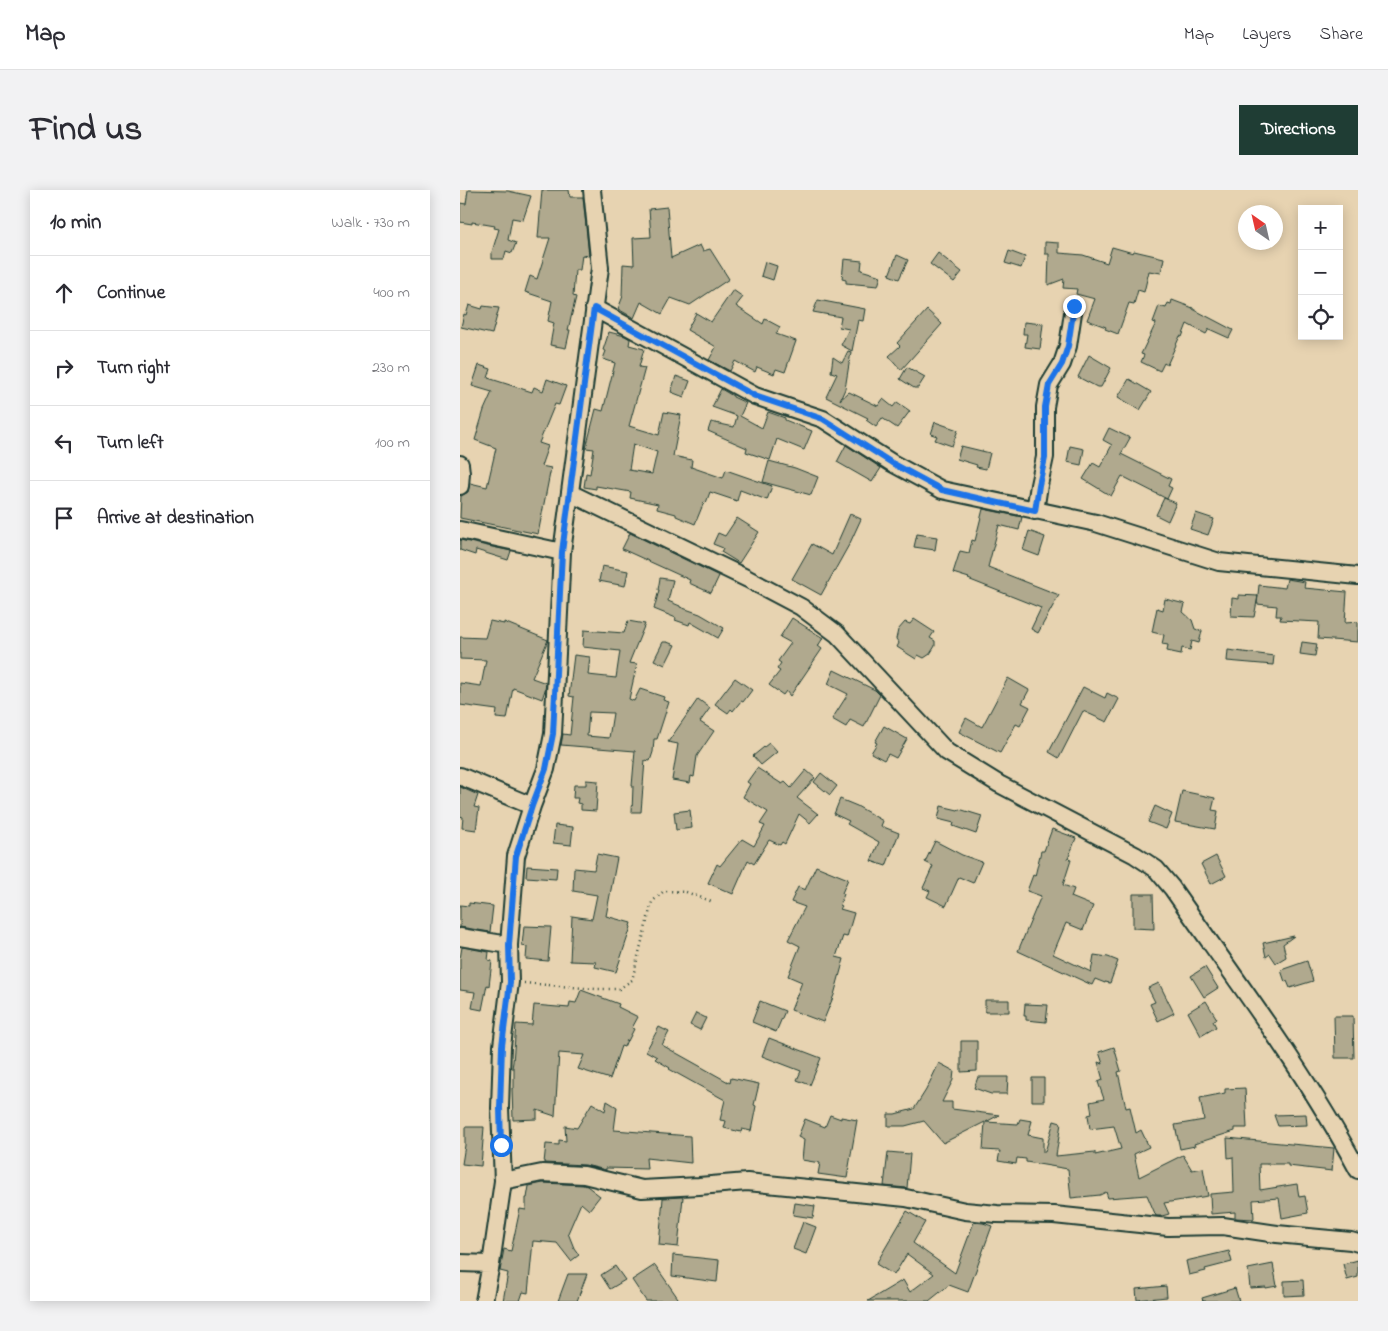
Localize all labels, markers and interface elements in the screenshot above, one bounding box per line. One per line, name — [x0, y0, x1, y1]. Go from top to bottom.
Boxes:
text: Map — [25, 17, 66, 52]
text: Map — [1184, 22, 1214, 48]
text: Layers — [1242, 22, 1292, 48]
text: Share — [1320, 22, 1363, 48]
text: Find us — [30, 105, 142, 156]
button: Directions — [1239, 105, 1358, 155]
north arrow — [1238, 205, 1283, 250]
map controls — [1298, 205, 1343, 340]
button: + — [1298, 205, 1343, 250]
text: 10 min — [50, 208, 101, 238]
text: Walk · 730 m — [331, 211, 410, 235]
button: − — [1298, 250, 1343, 295]
icon: ahead — [50, 279, 78, 307]
text: Continue — [97, 280, 165, 307]
text: 400 m — [373, 281, 410, 305]
route end — [1063, 295, 1086, 318]
button: locate — [1298, 295, 1343, 340]
icon: right — [50, 354, 78, 382]
text: Turn right — [97, 355, 170, 382]
text: 230 m — [372, 356, 410, 380]
icon: left — [50, 429, 78, 457]
text: Turn left — [97, 430, 164, 457]
text: 100 m — [375, 431, 410, 455]
icon: arrive — [50, 504, 78, 532]
text: Arrive at destination — [97, 505, 254, 532]
route start — [490, 1134, 513, 1157]

